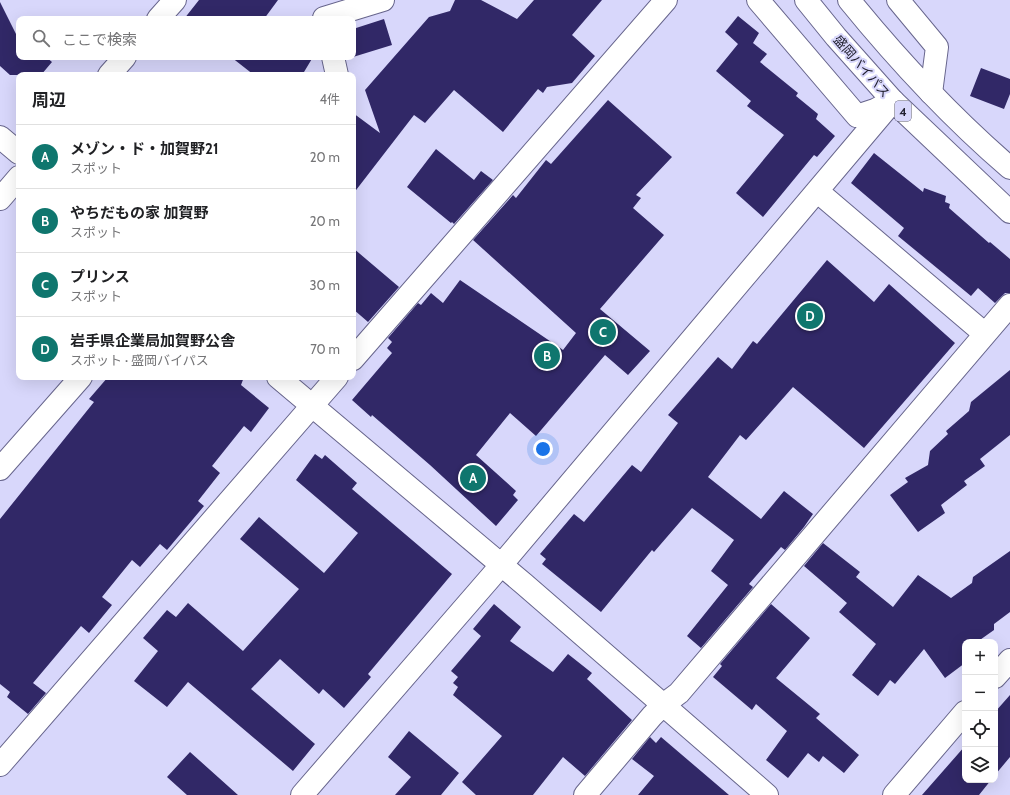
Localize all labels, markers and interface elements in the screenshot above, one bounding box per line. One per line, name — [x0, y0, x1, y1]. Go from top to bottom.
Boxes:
search box — [16, 16, 356, 60]
icon: search — [30, 27, 52, 49]
text: ここで検索 — [62, 31, 137, 49]
street label: 盛岡バイパス — [830, 31, 894, 101]
text: 周辺 — [32, 90, 66, 110]
text: 4件 — [319, 91, 340, 107]
road number: 4 — [895, 101, 911, 121]
text: メゾン・ド・加賀野21 — [70, 140, 218, 158]
text: A — [41, 149, 49, 165]
text: 20 m — [310, 149, 340, 165]
text: スポット — [70, 160, 122, 176]
text: やちだもの家 加賀野 — [70, 204, 208, 222]
text: B — [41, 213, 49, 229]
text: 20 m — [310, 213, 340, 229]
text: スポット — [70, 224, 122, 240]
text: プリンス — [70, 268, 130, 286]
text: C — [41, 277, 49, 293]
text: 30 m — [310, 277, 340, 293]
text: スポット — [70, 288, 122, 304]
pin: D — [797, 301, 823, 331]
pin: C — [590, 317, 616, 347]
text: 岩手県企業局加賀野公舎 — [70, 332, 235, 350]
text: D — [40, 341, 50, 357]
text: 70 m — [310, 341, 340, 357]
pin: B — [534, 341, 560, 371]
text: スポット · 盛岡バイパス — [70, 352, 209, 368]
your location — [533, 439, 553, 459]
pin: A — [460, 463, 486, 493]
map controls — [962, 639, 998, 783]
button: + — [962, 639, 998, 675]
button: − — [962, 675, 998, 711]
button: locate — [962, 711, 998, 747]
button: layers — [962, 747, 998, 783]

